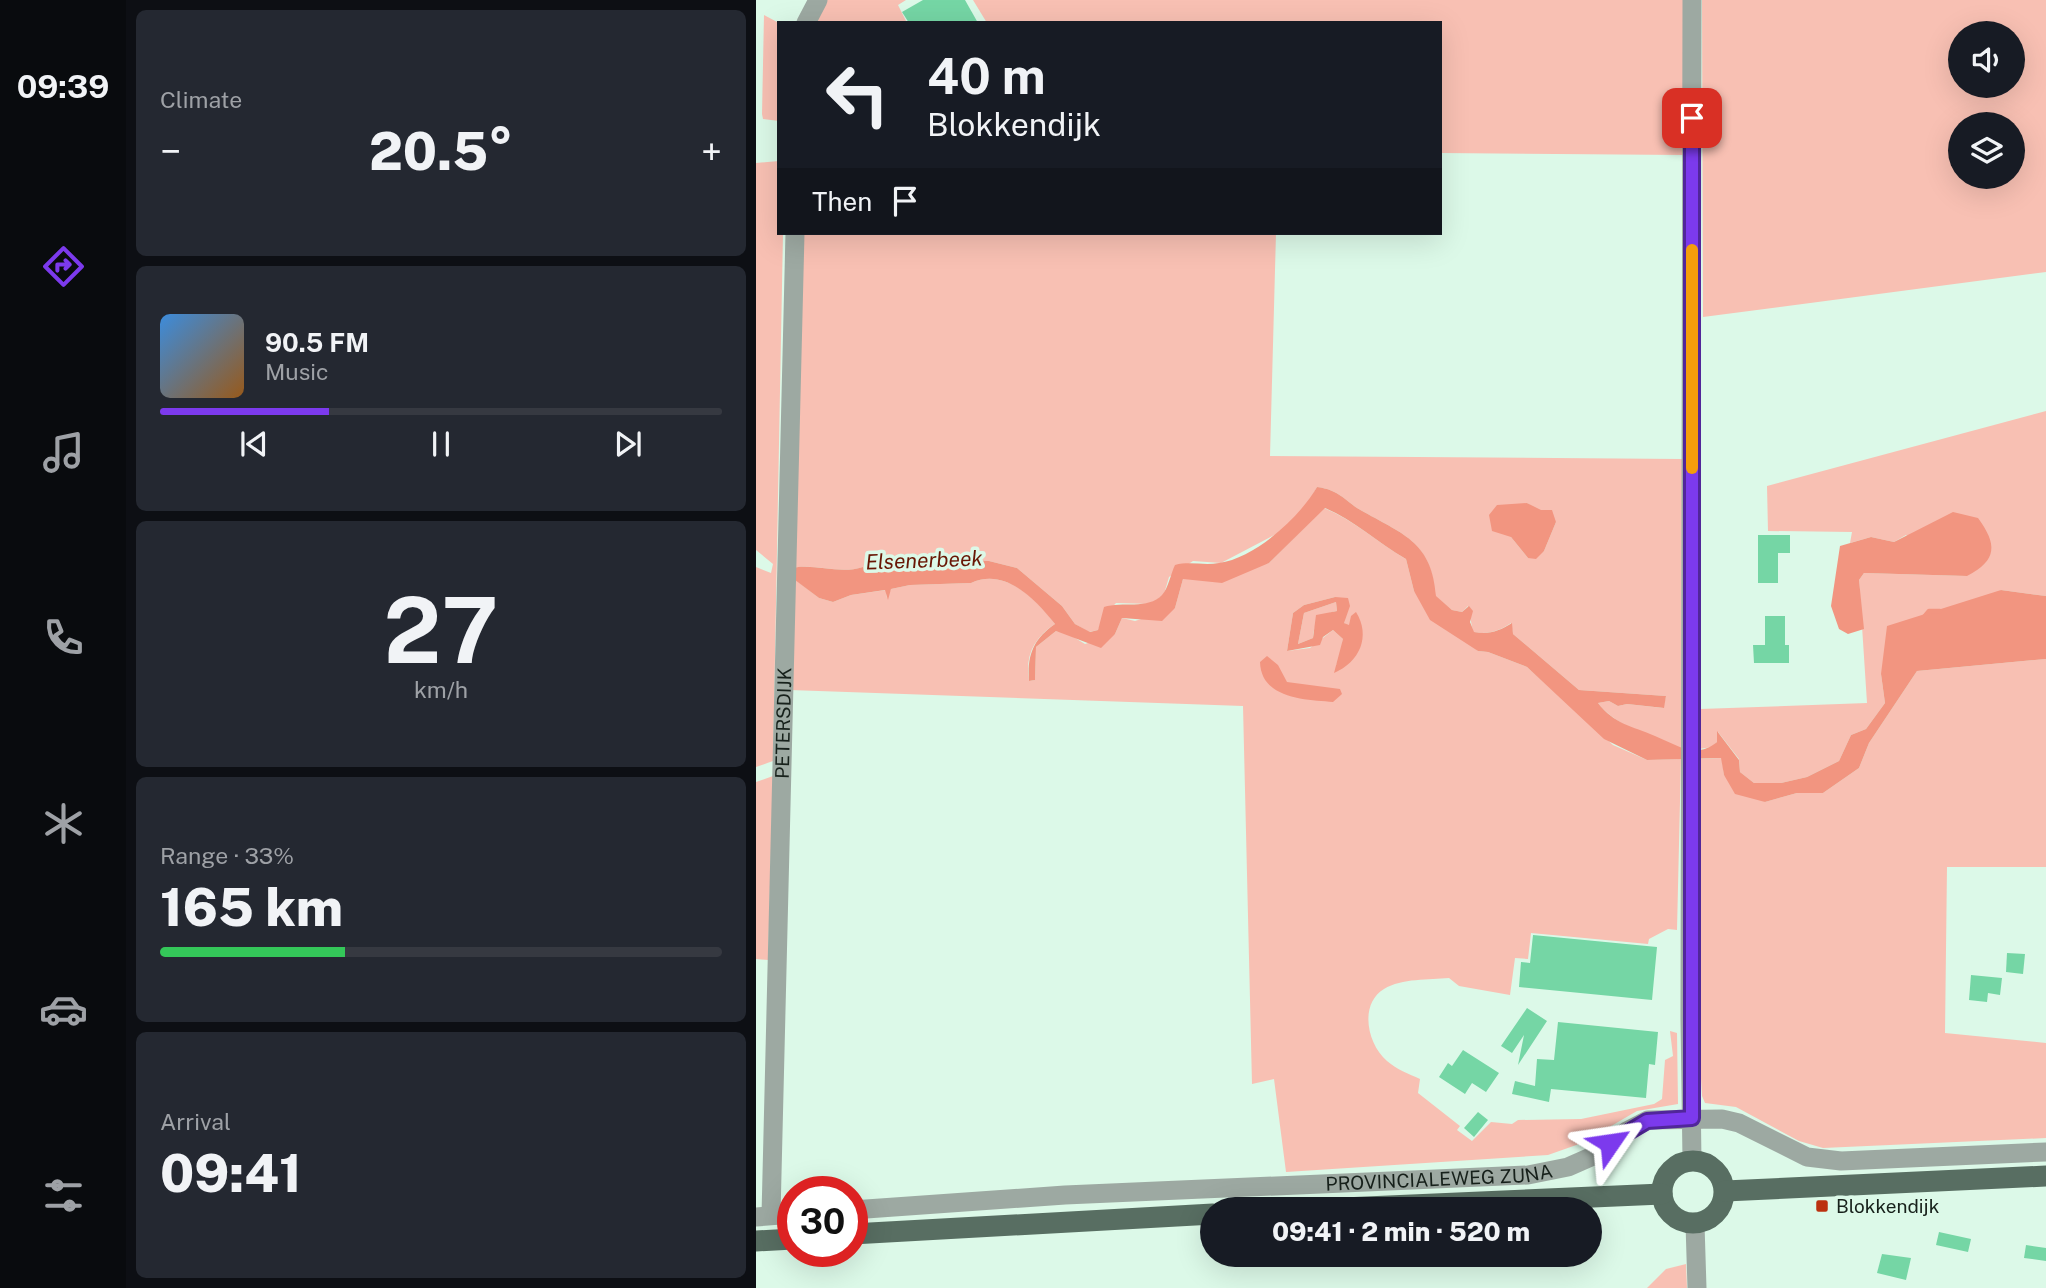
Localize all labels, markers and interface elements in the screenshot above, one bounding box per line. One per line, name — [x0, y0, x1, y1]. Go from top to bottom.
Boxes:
map controls — [1948, 21, 2025, 189]
button: sound — [1948, 21, 2025, 98]
text: 40 m — [927, 47, 1046, 105]
icon: left — [812, 49, 903, 140]
text: 09:39 — [17, 68, 109, 105]
text: Climate — [160, 86, 242, 113]
pin — [1662, 88, 1722, 148]
icon: arrive — [1673, 99, 1711, 137]
text: Blokkendijk — [927, 106, 1101, 143]
button: layers — [1948, 112, 2025, 189]
text: 20.5° — [369, 121, 513, 182]
text: − — [160, 129, 181, 174]
text: + — [701, 129, 722, 174]
icon: arrive — [886, 182, 924, 220]
text: Then — [812, 186, 872, 217]
icon: directions — [39, 242, 88, 291]
text: 90.5 FM — [265, 327, 369, 358]
text: Music — [265, 358, 329, 385]
icon: previous — [235, 425, 273, 463]
icon: pause — [422, 425, 460, 463]
icon: next — [609, 425, 647, 463]
icon: music — [39, 428, 88, 477]
water label: Elsenerbeek — [865, 545, 984, 575]
text: 27 — [384, 577, 498, 683]
icon: phone — [39, 613, 88, 662]
street label: PETERSDIJK — [771, 667, 795, 779]
text: km/h — [414, 676, 468, 703]
icon: climate — [39, 799, 88, 848]
text: Range · 33% — [160, 842, 294, 869]
text: 165 km — [160, 877, 343, 938]
icon: car — [39, 985, 88, 1034]
position arrow — [1573, 1106, 1647, 1180]
text: Arrival — [160, 1108, 231, 1135]
text: 09:41 — [160, 1143, 302, 1204]
street label: PROVINCIALEWEG ZUNA — [1325, 1159, 1554, 1195]
icon: filters — [39, 1171, 88, 1220]
speed limit sign: 30 — [777, 1176, 868, 1267]
place label: Blokkendijk — [1836, 1195, 1940, 1217]
marker: Blokkendijk — [1814, 1198, 1830, 1214]
text: 09:41 · 2 min · 520 m — [1272, 1216, 1530, 1247]

